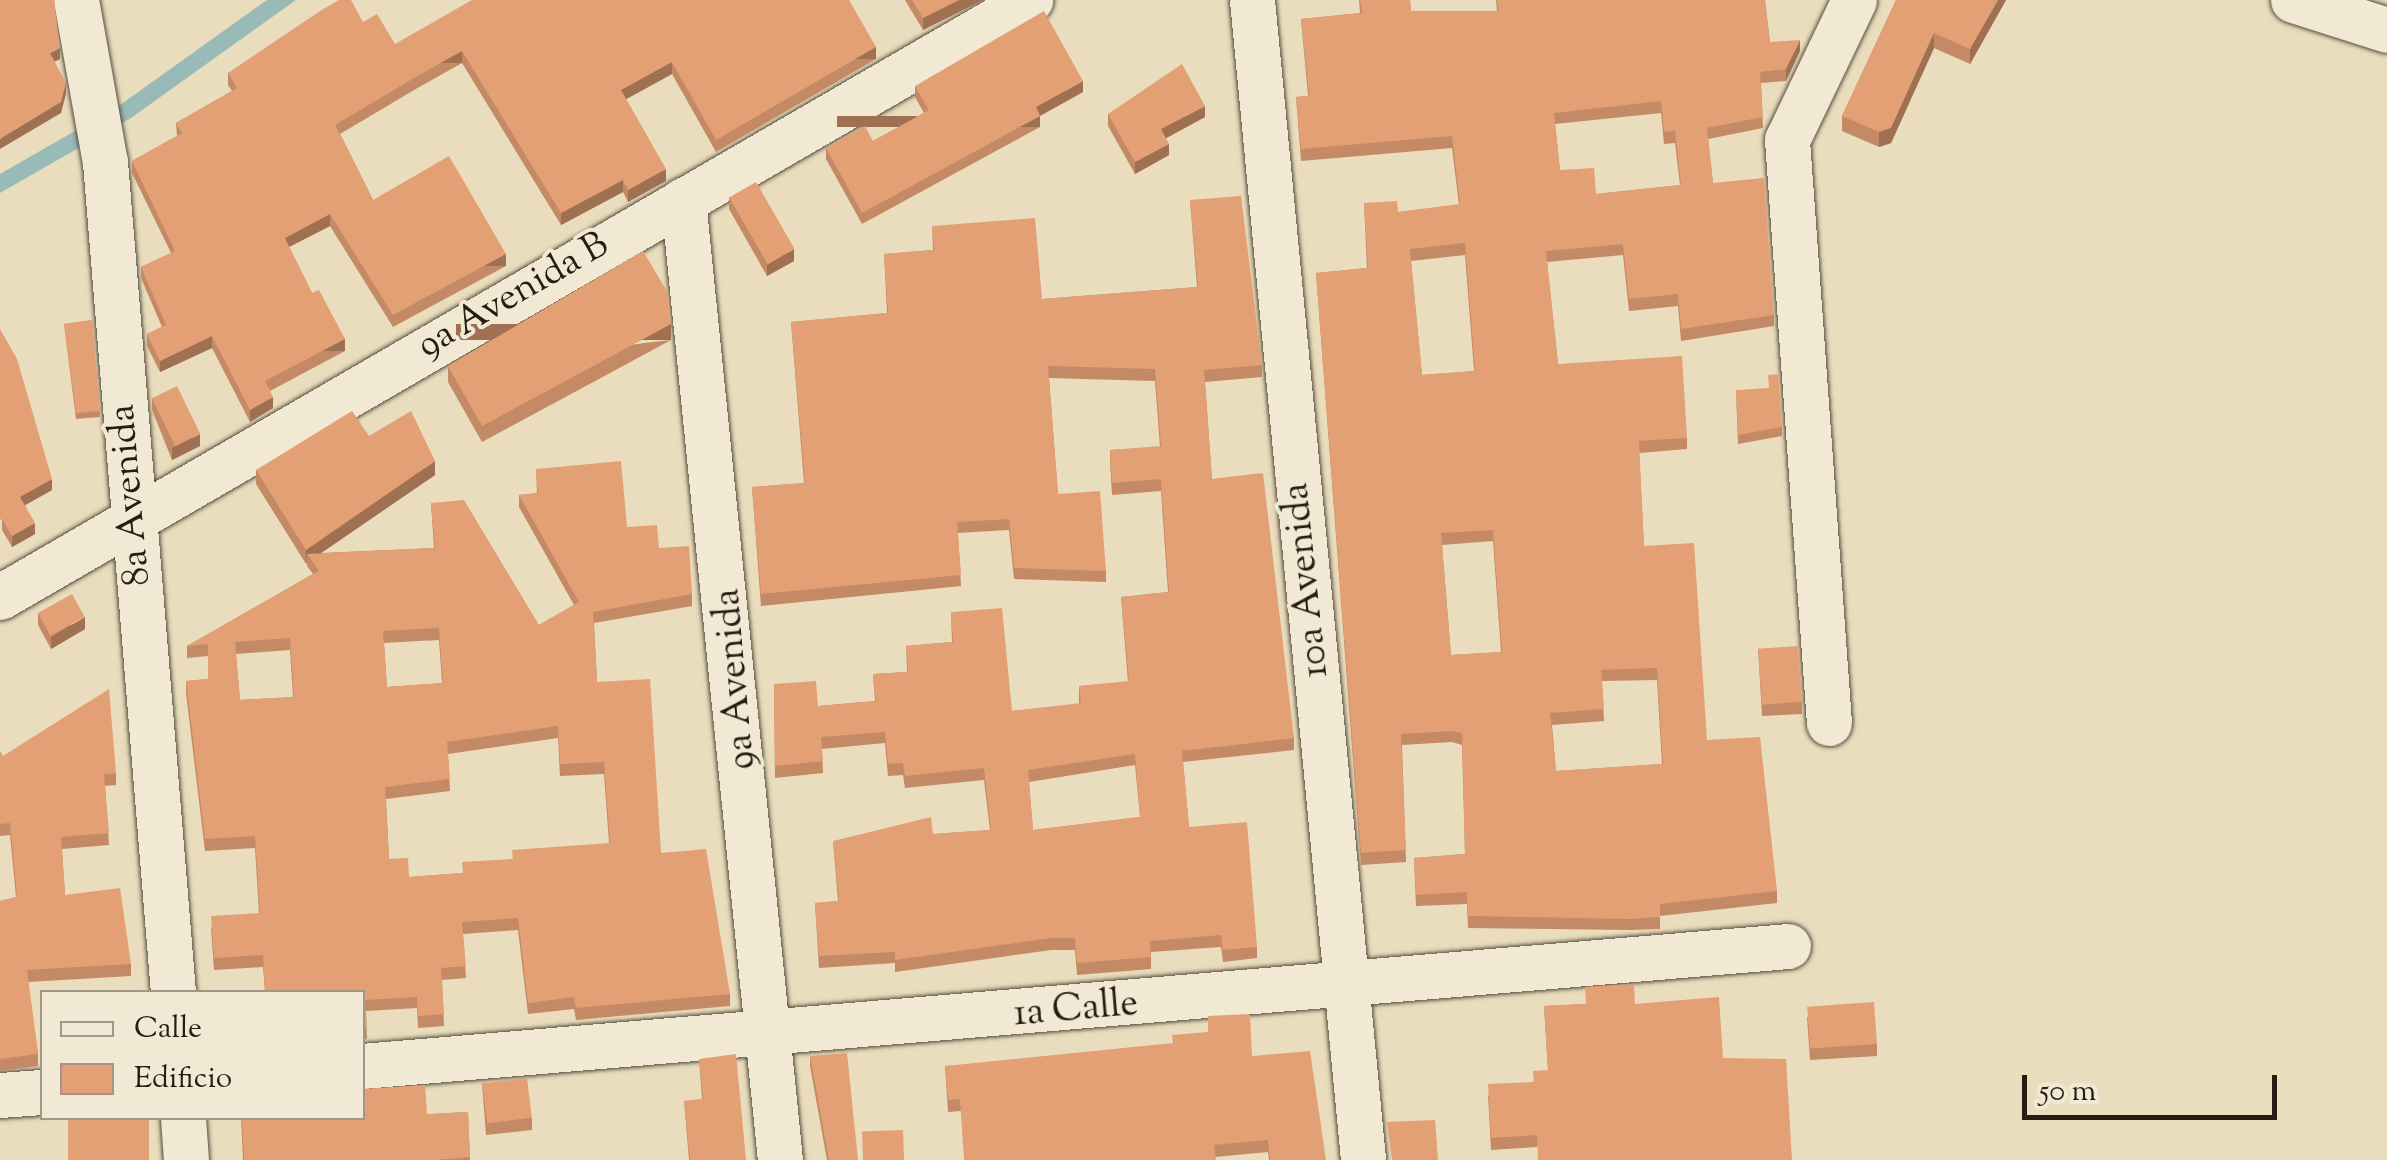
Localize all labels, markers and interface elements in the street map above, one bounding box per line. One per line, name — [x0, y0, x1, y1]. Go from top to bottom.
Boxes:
street label: 9a Avenida B — [410, 224, 618, 370]
street label: 8a Avenida — [101, 402, 163, 588]
street label: 10a Avenida — [1275, 480, 1341, 680]
street label: 9a Avenida — [706, 587, 768, 771]
street label: 1a Calle — [1012, 983, 1140, 1039]
legend — [40, 990, 365, 1120]
text: Calle — [134, 1008, 202, 1051]
scale bar — [2027, 1055, 2282, 1117]
text: Edificio — [134, 1058, 232, 1101]
text: 50 m — [2039, 1071, 2096, 1114]

